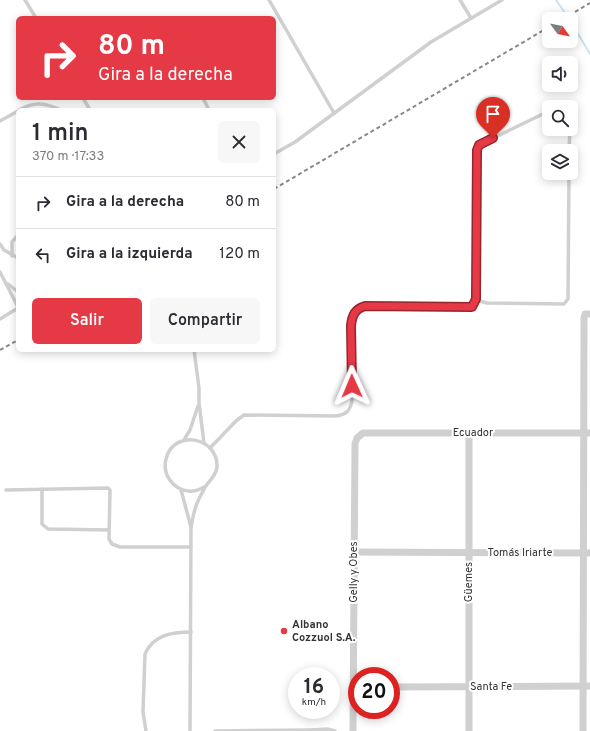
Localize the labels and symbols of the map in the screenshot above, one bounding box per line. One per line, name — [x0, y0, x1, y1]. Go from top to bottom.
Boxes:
north arrow — [542, 12, 578, 48]
pin — [476, 97, 510, 138]
position arrow — [331, 365, 373, 407]
street label: Ecuador — [453, 426, 494, 440]
street label: Gelly y Obes — [347, 541, 361, 603]
street label: Tomás Iriarte — [488, 546, 552, 560]
street label: Güemes — [462, 562, 476, 602]
place label: Albano Cozzuol S.A. — [292, 618, 356, 645]
marker: Albano Cozzuol S.A. — [279, 626, 289, 636]
speed limit sign: 20 — [348, 667, 400, 719]
street label: Santa Fe — [470, 680, 512, 694]

